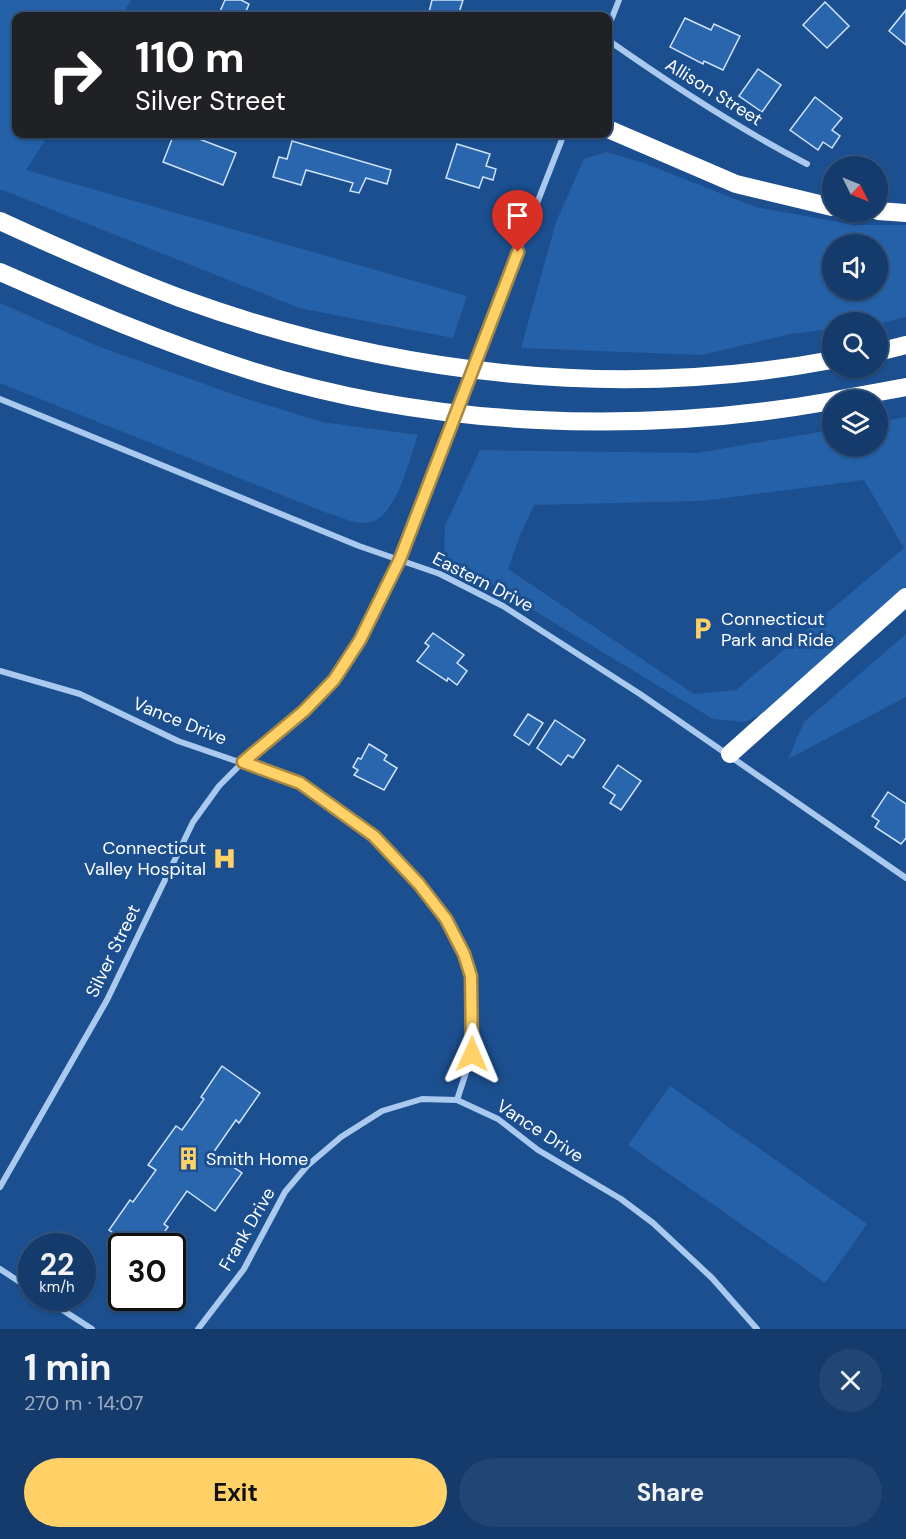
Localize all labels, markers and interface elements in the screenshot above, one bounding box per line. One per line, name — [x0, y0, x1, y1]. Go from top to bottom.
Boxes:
text: 110 m — [135, 30, 245, 85]
icon: right — [36, 36, 114, 114]
street label: Allison Street — [661, 53, 767, 131]
text: Silver Street — [135, 83, 286, 118]
north arrow — [822, 156, 888, 222]
map controls — [822, 156, 888, 456]
pin — [492, 190, 543, 252]
icon: arrive — [501, 199, 534, 232]
button: sound — [822, 234, 888, 300]
button: search — [822, 312, 888, 378]
button: layers — [822, 390, 888, 456]
street label: Eastern Drive — [429, 546, 537, 618]
place label: Connecticut Park and Ride — [721, 607, 834, 652]
parking icon: Connecticut Park and Ride — [690, 616, 716, 642]
street label: Vance Drive — [130, 691, 230, 751]
place label: Connecticut Valley Hospital — [84, 836, 206, 881]
hospital icon: Connecticut Valley Hospital — [211, 845, 237, 871]
street label: Silver Street — [80, 901, 146, 1001]
position arrow — [440, 1022, 504, 1086]
street label: Vance Drive — [492, 1094, 588, 1168]
building icon: Smith Home — [175, 1146, 201, 1172]
place label: Smith Home — [206, 1147, 308, 1171]
street label: Frank Drive — [213, 1183, 281, 1275]
speed limit sign: 30 — [108, 1233, 186, 1311]
text: 22 — [40, 1245, 74, 1284]
text: km/h — [39, 1277, 75, 1297]
text: 1 min — [24, 1344, 112, 1391]
button: close — [819, 1349, 882, 1412]
text: 270 m · 14:07 — [24, 1390, 144, 1416]
button: Exit — [24, 1458, 447, 1527]
button: Share — [459, 1458, 882, 1527]

